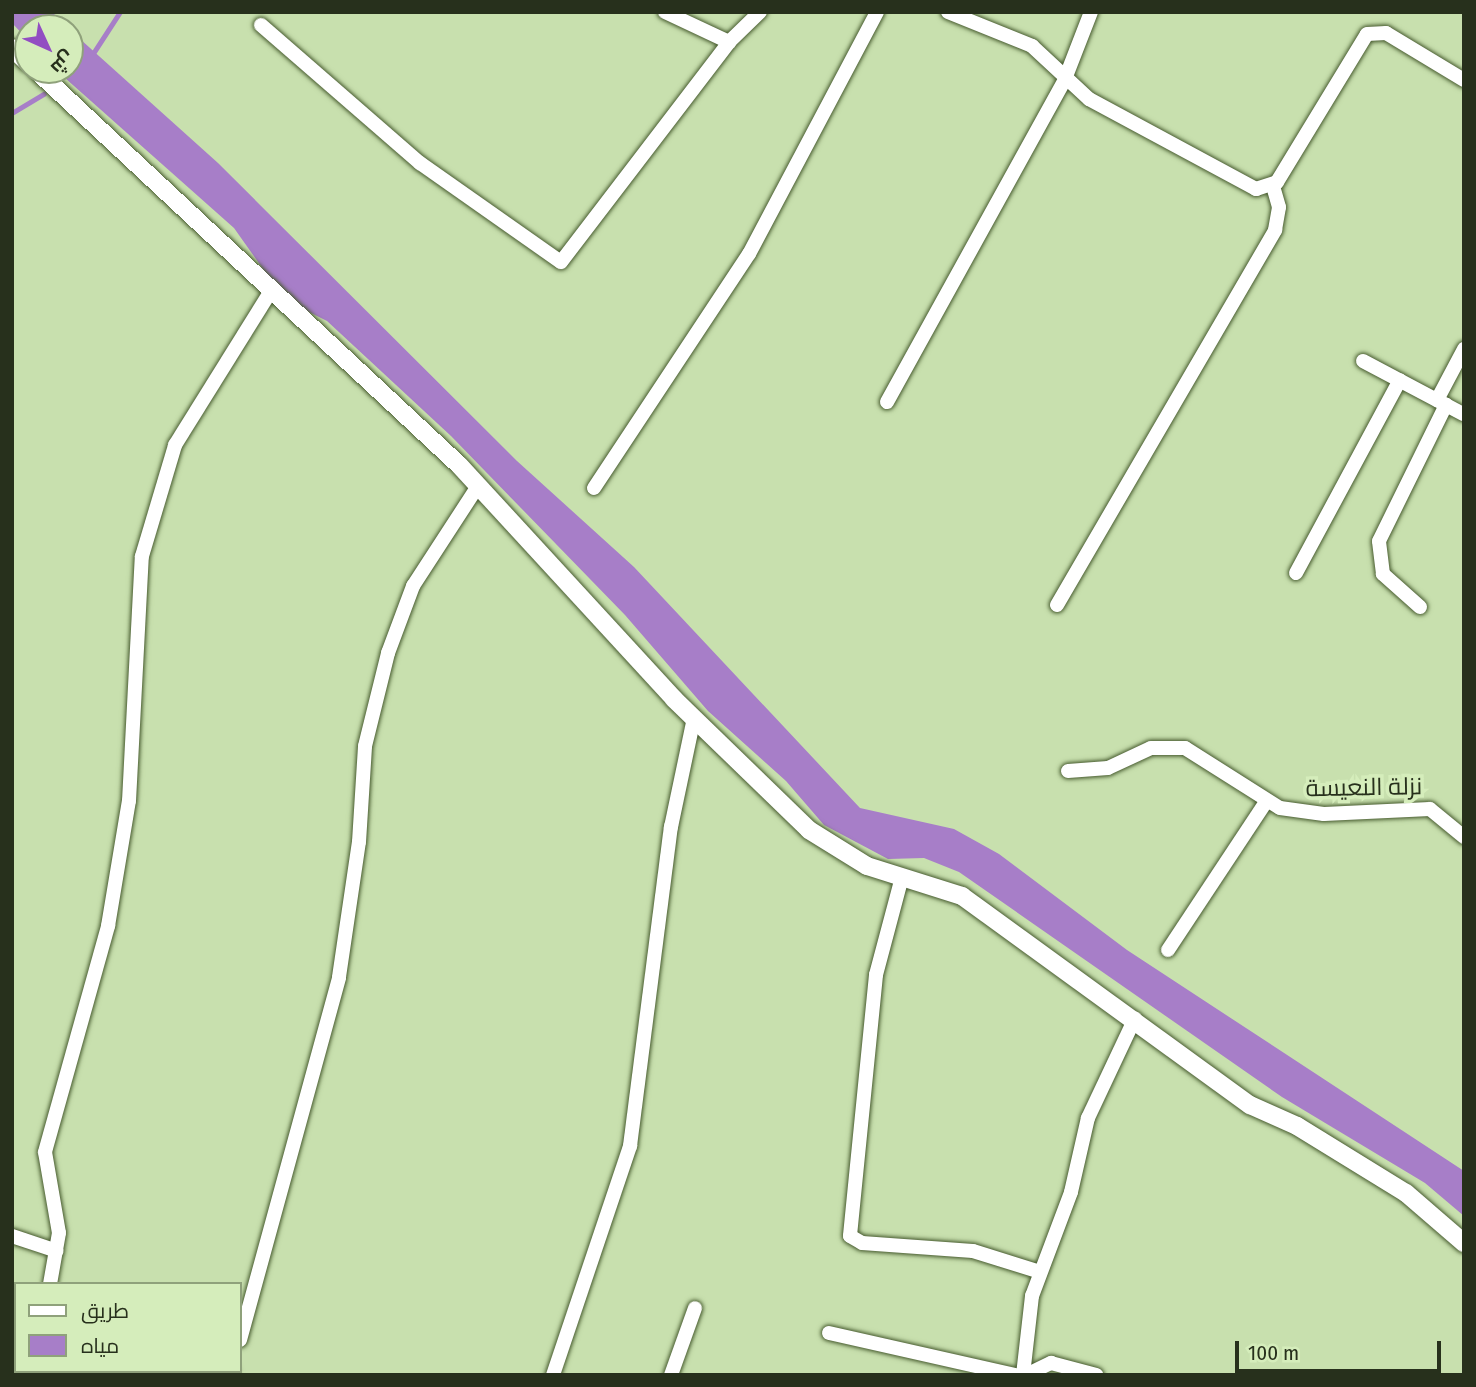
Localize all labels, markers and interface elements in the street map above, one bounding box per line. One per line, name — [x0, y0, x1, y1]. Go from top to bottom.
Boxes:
north arrow — [14, 14, 84, 84]
text: ش — [46, 46, 80, 80]
street label: نزلة النعيسة — [1305, 773, 1423, 803]
legend — [14, 1282, 242, 1373]
text: طريق — [81, 1298, 129, 1324]
scale bar — [1238, 1328, 1444, 1372]
text: مياه — [81, 1333, 119, 1359]
text: 100 m — [1248, 1340, 1299, 1366]

